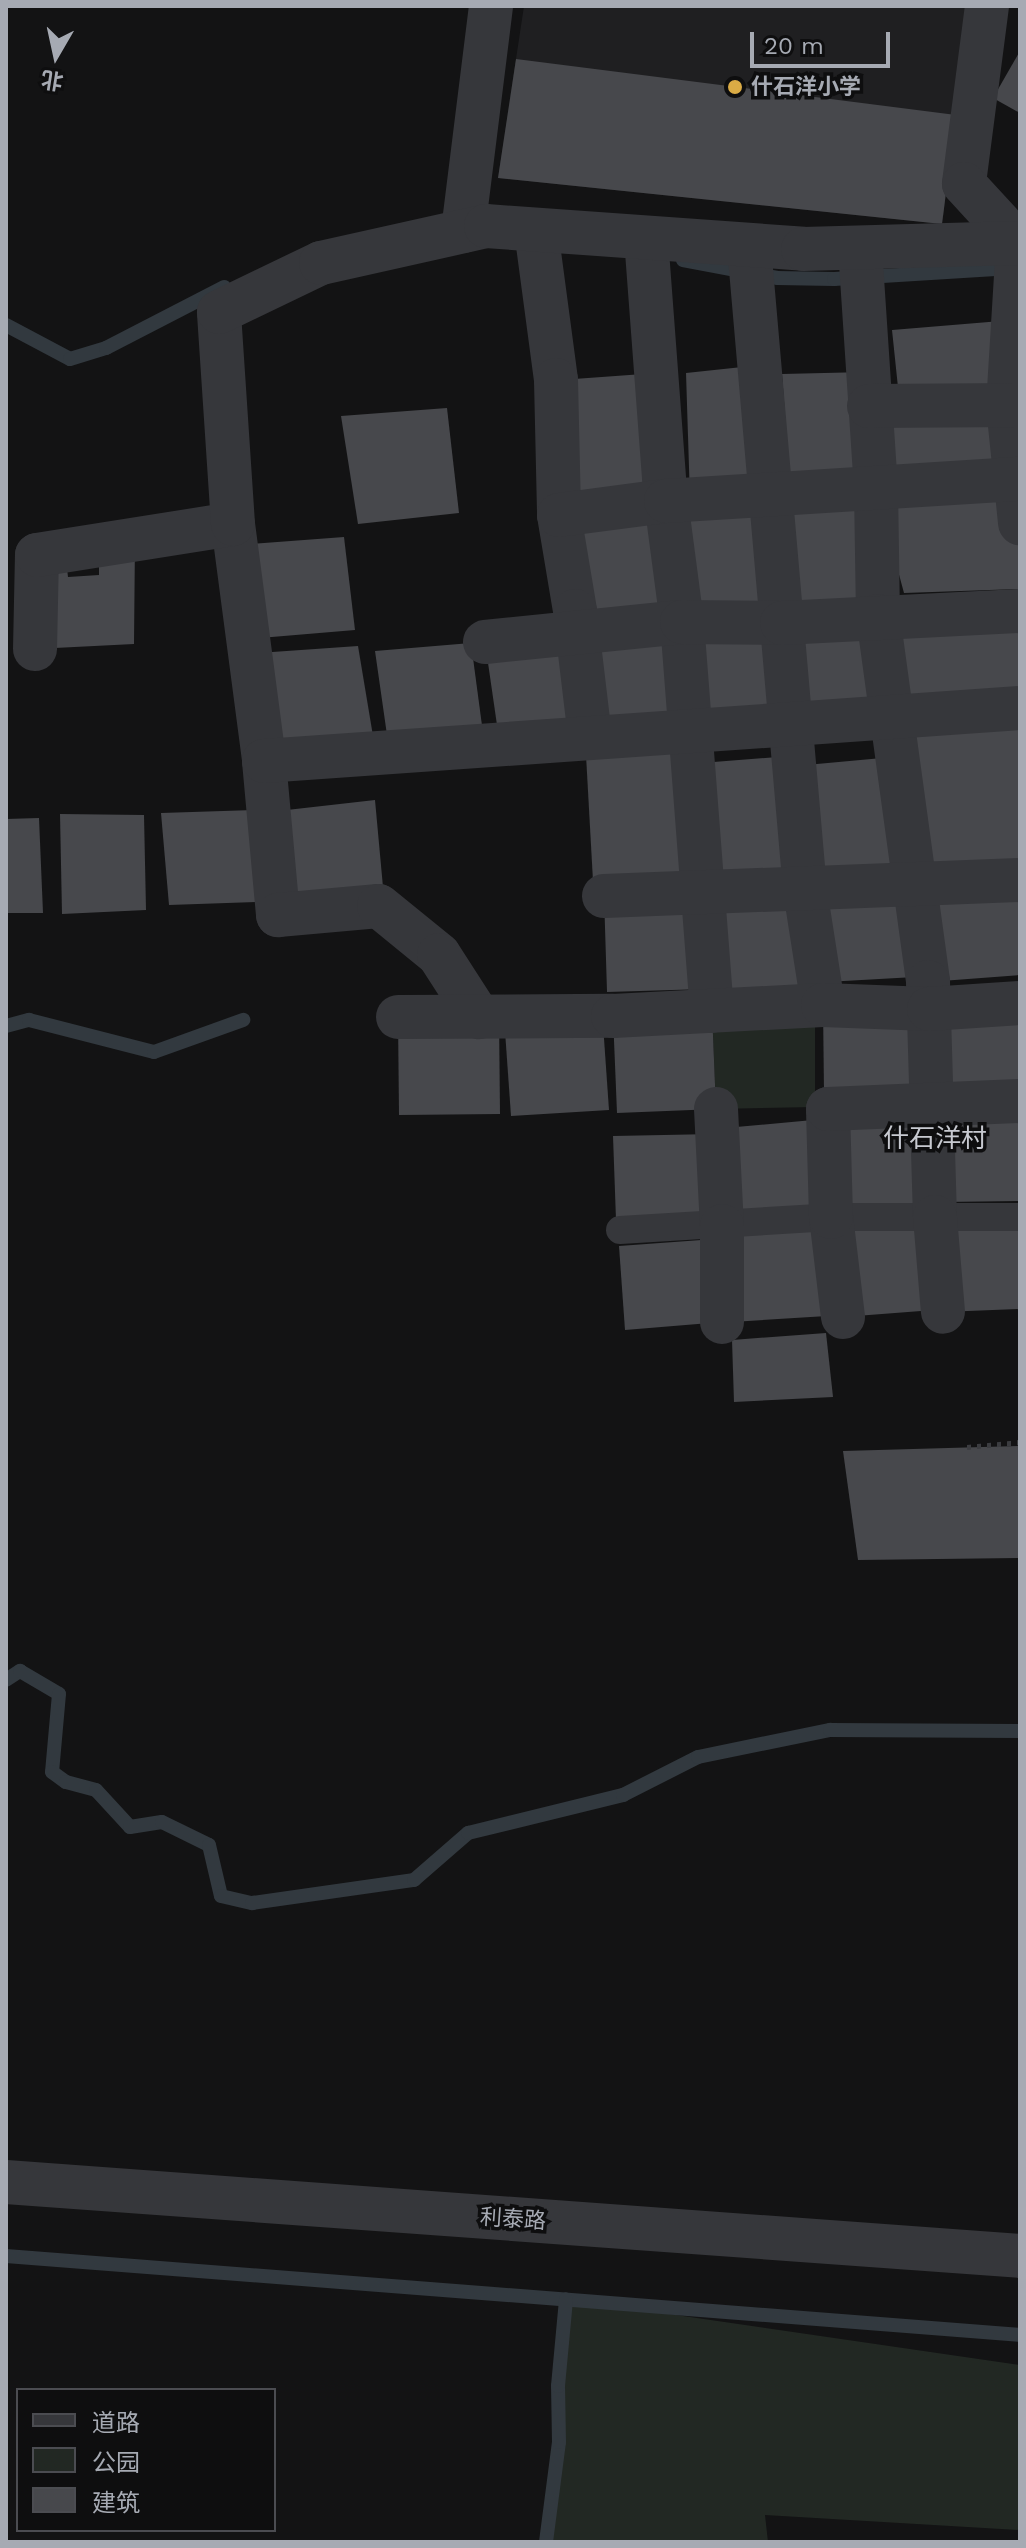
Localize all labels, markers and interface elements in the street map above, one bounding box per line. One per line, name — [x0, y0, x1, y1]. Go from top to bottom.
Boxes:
north arrow — [16, 16, 96, 96]
scale bar — [754, 16, 894, 66]
text: 20 m — [764, 32, 824, 60]
text: 北 — [39, 66, 65, 94]
place label: 什石洋小学 — [751, 74, 861, 100]
marker: 什石洋小学 — [726, 78, 744, 96]
district label: 什石洋村 — [883, 1123, 987, 1155]
street label: 利泰路 — [479, 2204, 547, 2234]
legend — [16, 2388, 276, 2532]
text: 道路 — [92, 2409, 140, 2437]
text: 公园 — [92, 2449, 140, 2477]
text: 建筑 — [92, 2489, 140, 2517]

